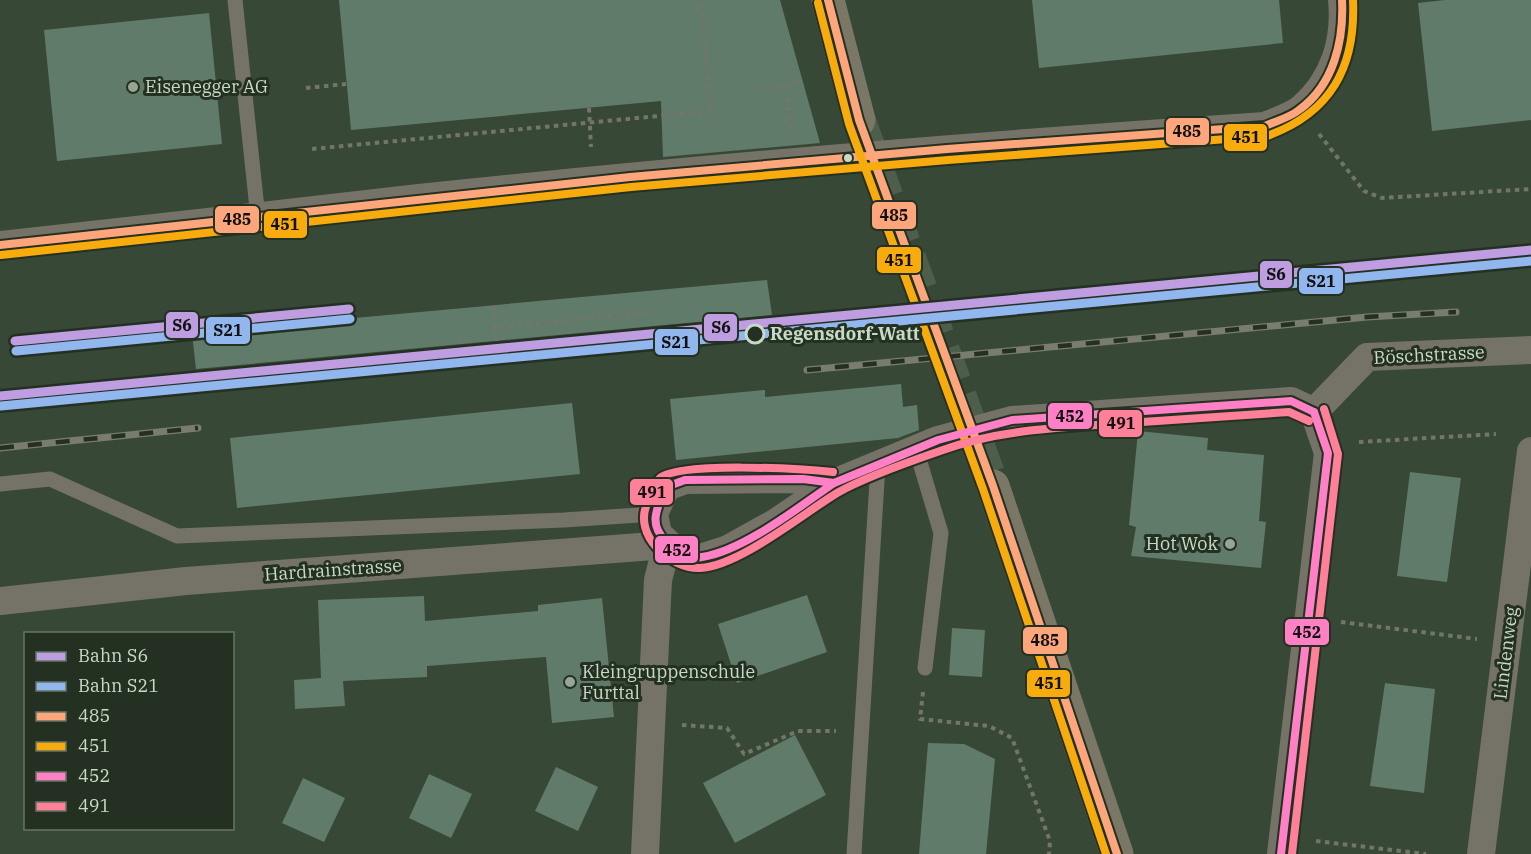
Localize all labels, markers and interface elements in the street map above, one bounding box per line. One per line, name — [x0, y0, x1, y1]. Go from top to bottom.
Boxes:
place label: Eisenegger AG — [145, 75, 268, 98]
marker: Eisenegger AG — [126, 80, 140, 94]
line badge: 485 — [1165, 117, 1210, 146]
text: 485 — [1173, 121, 1201, 141]
line badge: 451 — [1223, 123, 1268, 152]
text: 451 — [1232, 127, 1260, 147]
unlabelled marker — [842, 152, 854, 164]
line badge: 485 — [871, 201, 917, 230]
line badge: 485 — [214, 205, 260, 234]
text: 485 — [880, 205, 908, 225]
text: 485 — [223, 209, 251, 229]
line badge: 451 — [263, 210, 308, 239]
text: 451 — [271, 214, 299, 234]
line badge: 451 — [876, 246, 922, 274]
text: 451 — [885, 250, 913, 270]
line badge: S6 — [1259, 260, 1293, 289]
text: S6 — [1266, 264, 1286, 284]
line badge: S21 — [1298, 267, 1344, 295]
text: S21 — [1306, 271, 1336, 291]
line badge: S6 — [165, 311, 199, 339]
line badge: S6 — [703, 313, 738, 342]
text: S6 — [172, 315, 192, 335]
line badge: S21 — [205, 316, 251, 345]
text: S6 — [711, 317, 731, 337]
text: S21 — [213, 320, 243, 340]
place label: Regensdorf-Watt — [770, 322, 920, 345]
marker: Regensdorf-Watt — [745, 324, 765, 344]
line badge: S21 — [654, 328, 699, 356]
text: S21 — [661, 332, 691, 352]
street label: Böschstrasse — [1373, 340, 1485, 369]
line badge: 452 — [1047, 402, 1093, 430]
text: 452 — [1056, 406, 1084, 426]
line badge: 491 — [1098, 409, 1143, 438]
text: 491 — [1107, 413, 1135, 433]
line badge: 491 — [629, 478, 674, 506]
text: 491 — [638, 482, 666, 502]
place label: Hot Wok — [1146, 532, 1218, 555]
line badge: 452 — [654, 535, 699, 564]
marker: Hot Wok — [1223, 537, 1237, 551]
text: 452 — [663, 540, 691, 560]
street label: Hardrainstrasse — [263, 553, 403, 586]
street label: Lindenweg — [1488, 605, 1523, 701]
line badge: 452 — [1284, 618, 1330, 646]
text: 452 — [1293, 622, 1321, 642]
line badge: 485 — [1022, 626, 1068, 655]
text: 485 — [1031, 630, 1059, 650]
legend — [24, 632, 234, 830]
text: Bahn S6 — [78, 644, 148, 667]
place label: Kleingruppenschule Furttal — [582, 660, 755, 704]
line badge: 451 — [1026, 669, 1071, 698]
text: 451 — [1035, 673, 1063, 693]
text: Bahn S21 — [78, 674, 159, 697]
marker: Kleingruppenschule Furttal — [563, 675, 577, 689]
text: 485 — [78, 704, 110, 727]
text: 451 — [78, 734, 110, 757]
text: 452 — [78, 764, 110, 787]
text: 491 — [78, 794, 110, 817]

